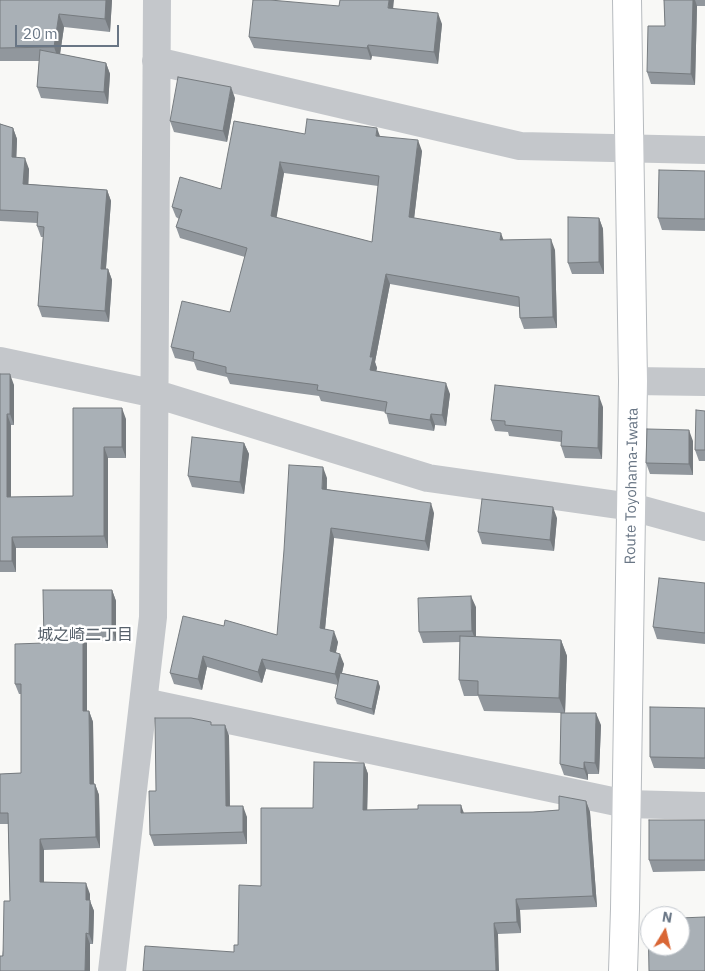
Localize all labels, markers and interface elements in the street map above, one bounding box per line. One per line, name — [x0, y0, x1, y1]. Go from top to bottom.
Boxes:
scale bar — [18, 15, 121, 47]
text: 20 m — [23, 24, 58, 43]
street label: Route Toyohama-Iwata — [622, 407, 642, 565]
district label: 城之崎二丁目 — [37, 625, 133, 645]
north arrow — [640, 906, 690, 956]
text: N — [661, 907, 674, 927]

